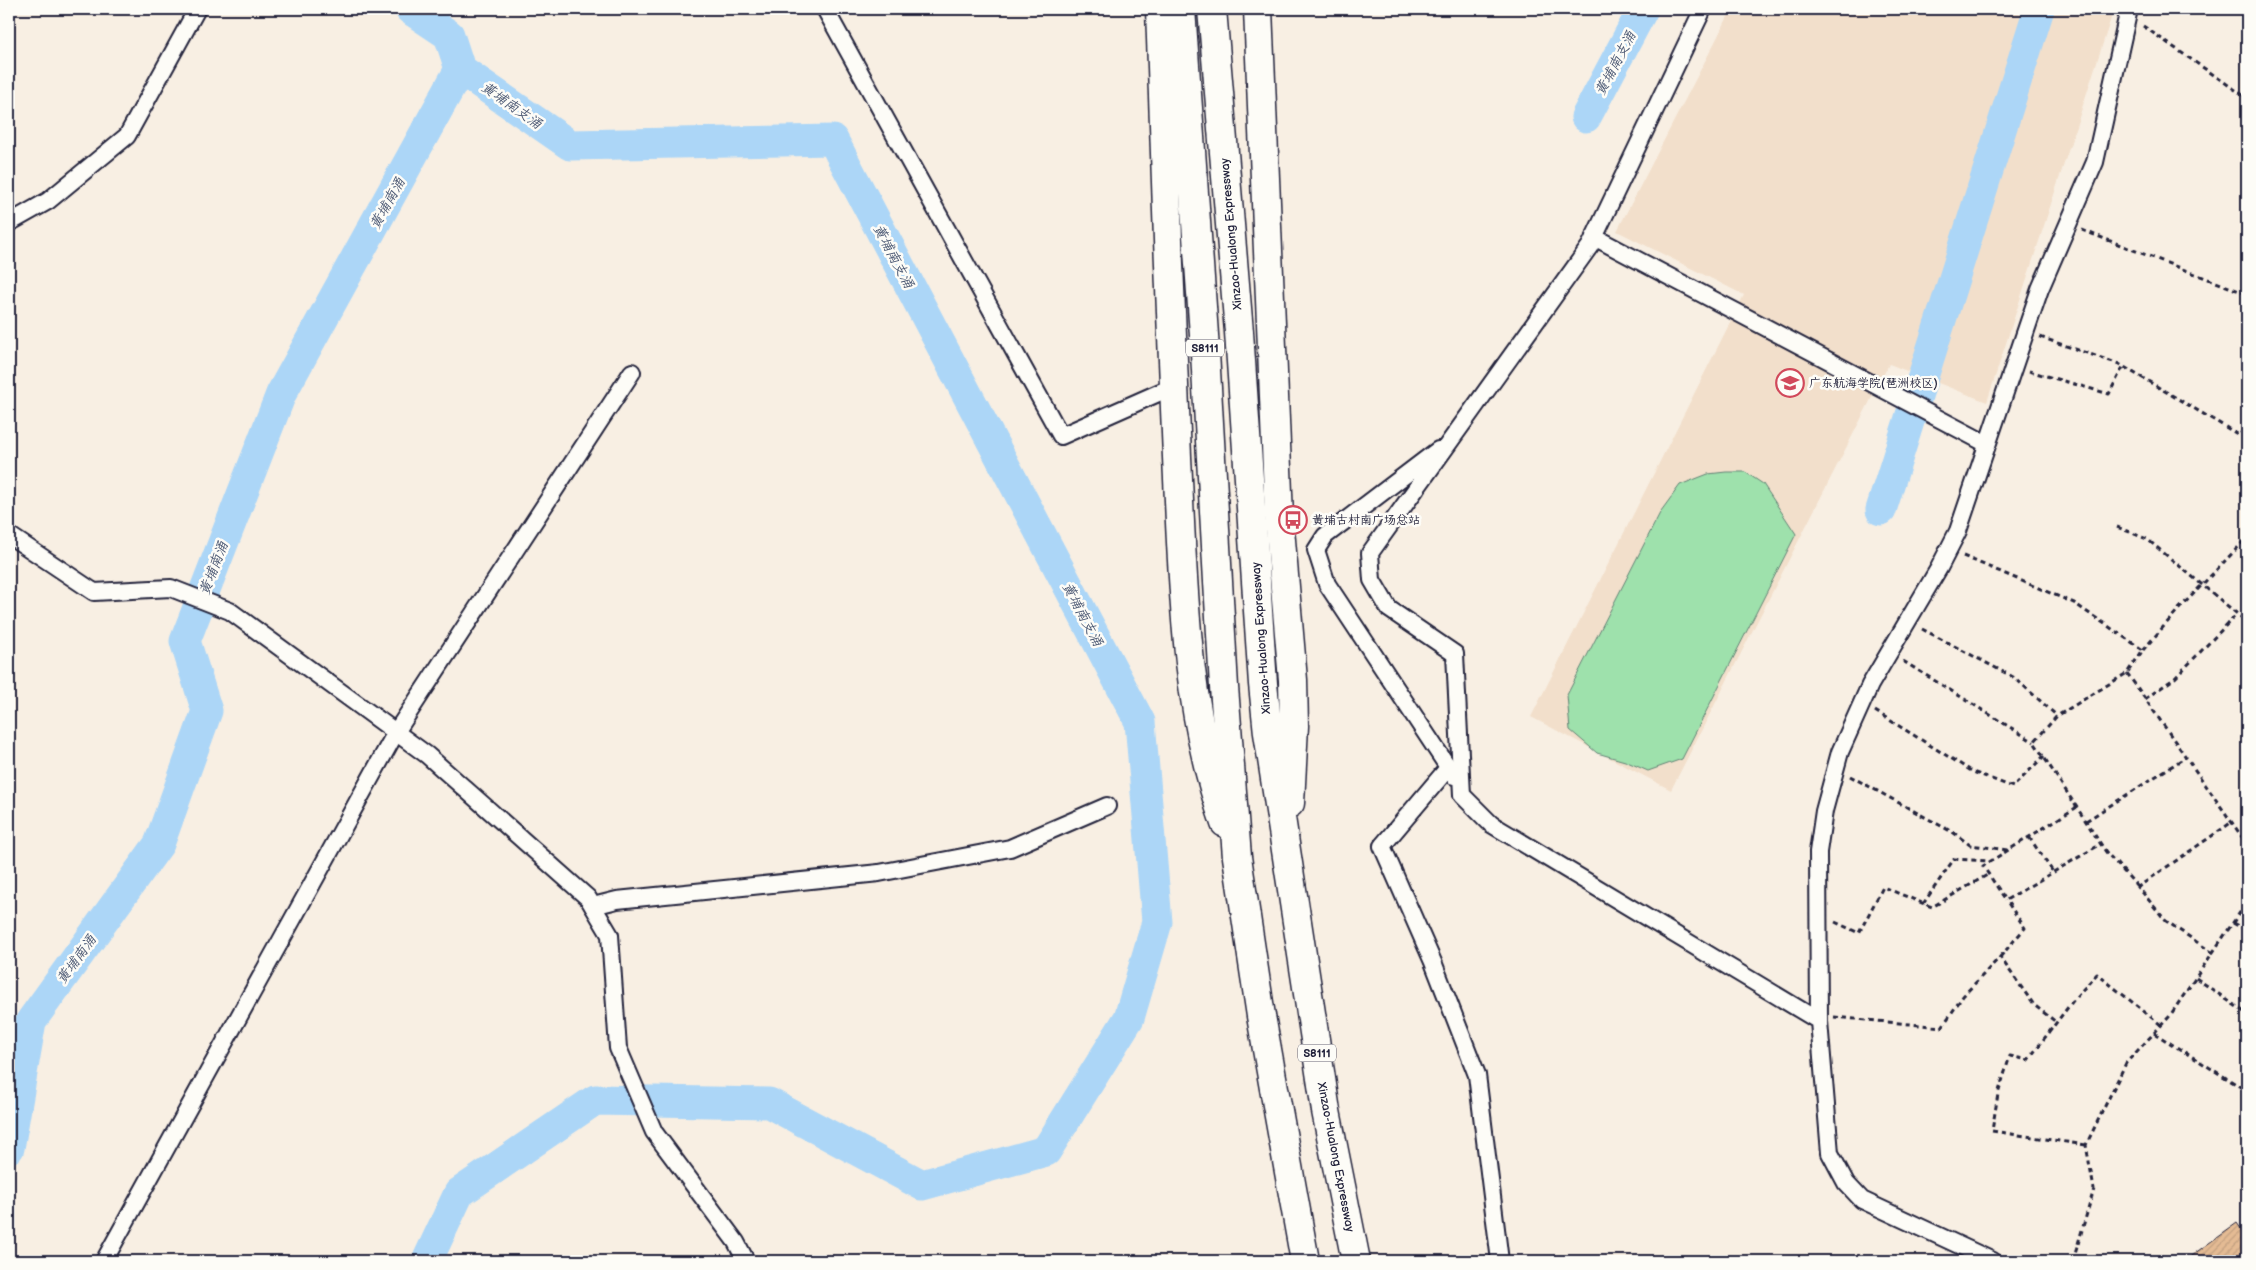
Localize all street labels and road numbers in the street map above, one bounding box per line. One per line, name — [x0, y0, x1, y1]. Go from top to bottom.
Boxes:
street label: Xinzao-Hualong Expressway — [1217, 157, 1246, 311]
road number: S8111 — [1186, 339, 1224, 356]
street label: Xinzao-Hualong Expressway — [1249, 561, 1274, 715]
road number: S8111 — [1298, 1044, 1336, 1062]
street label: Xinzao-Hualong Expressway — [1313, 1080, 1358, 1234]

